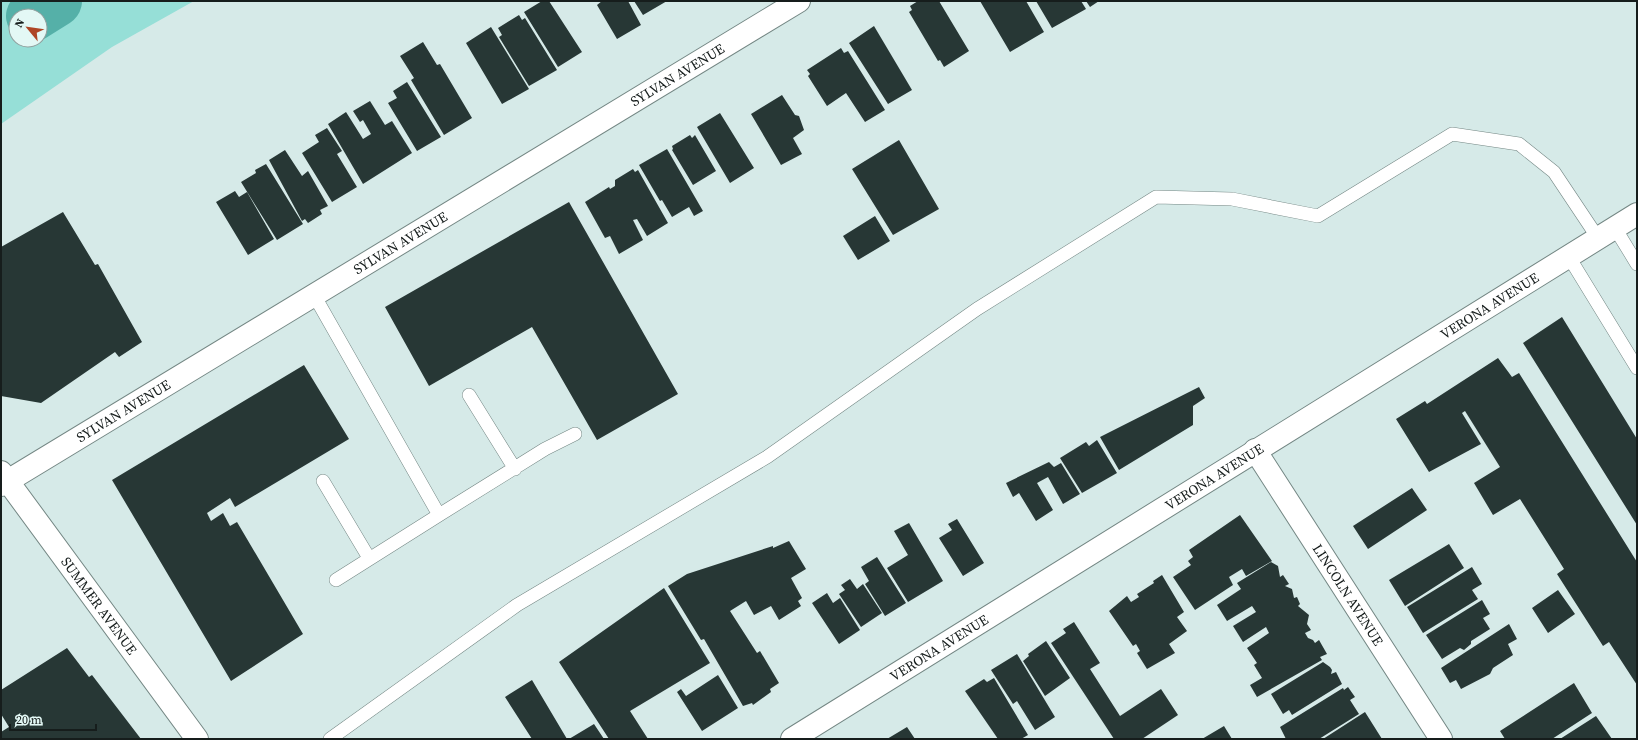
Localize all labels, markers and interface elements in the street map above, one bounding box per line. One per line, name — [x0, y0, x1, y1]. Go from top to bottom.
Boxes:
north arrow — [8, 8, 48, 48]
text: N — [11, 16, 28, 31]
street label: SYLVAN AVENUE — [626, 39, 728, 111]
street label: SYLVAN AVENUE — [349, 207, 451, 279]
street label: VERONA AVENUE — [1436, 267, 1542, 344]
street label: SYLVAN AVENUE — [72, 375, 174, 447]
street label: VERONA AVENUE — [1161, 438, 1267, 515]
street label: LINCOLN AVENUE — [1308, 540, 1388, 649]
street label: SUMMER AVENUE — [57, 553, 142, 659]
street label: VERONA AVENUE — [886, 609, 992, 686]
scale bar — [10, 706, 96, 732]
text: 20 m — [16, 712, 42, 728]

